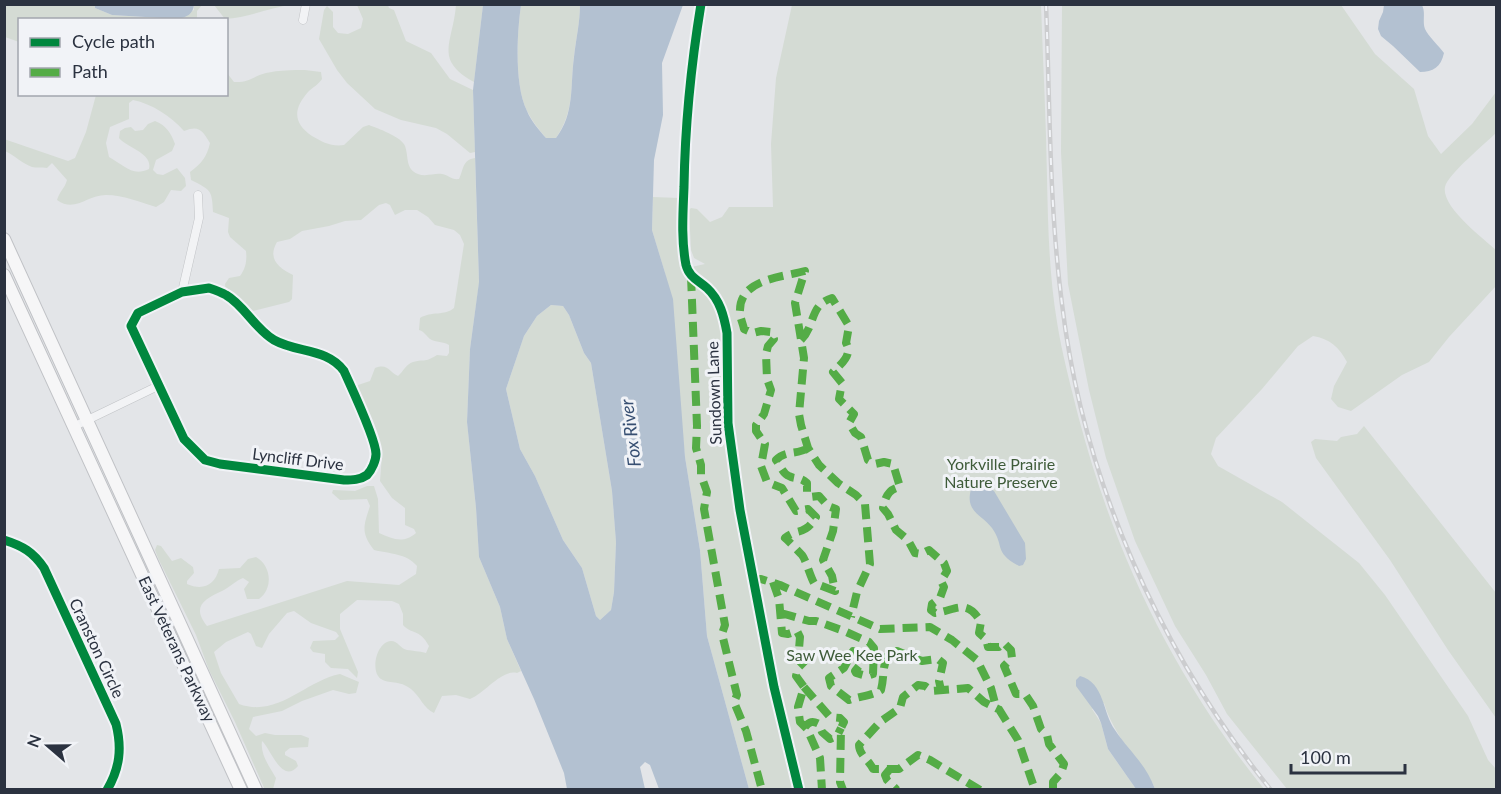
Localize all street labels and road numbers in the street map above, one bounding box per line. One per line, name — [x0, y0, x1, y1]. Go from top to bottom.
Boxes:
street label: Sundown Lane — [702, 341, 725, 445]
street label: Lyncliff Drive — [251, 443, 345, 474]
street label: East Veterans Parkway — [135, 573, 220, 725]
street label: Cranston Circle — [66, 595, 129, 701]

